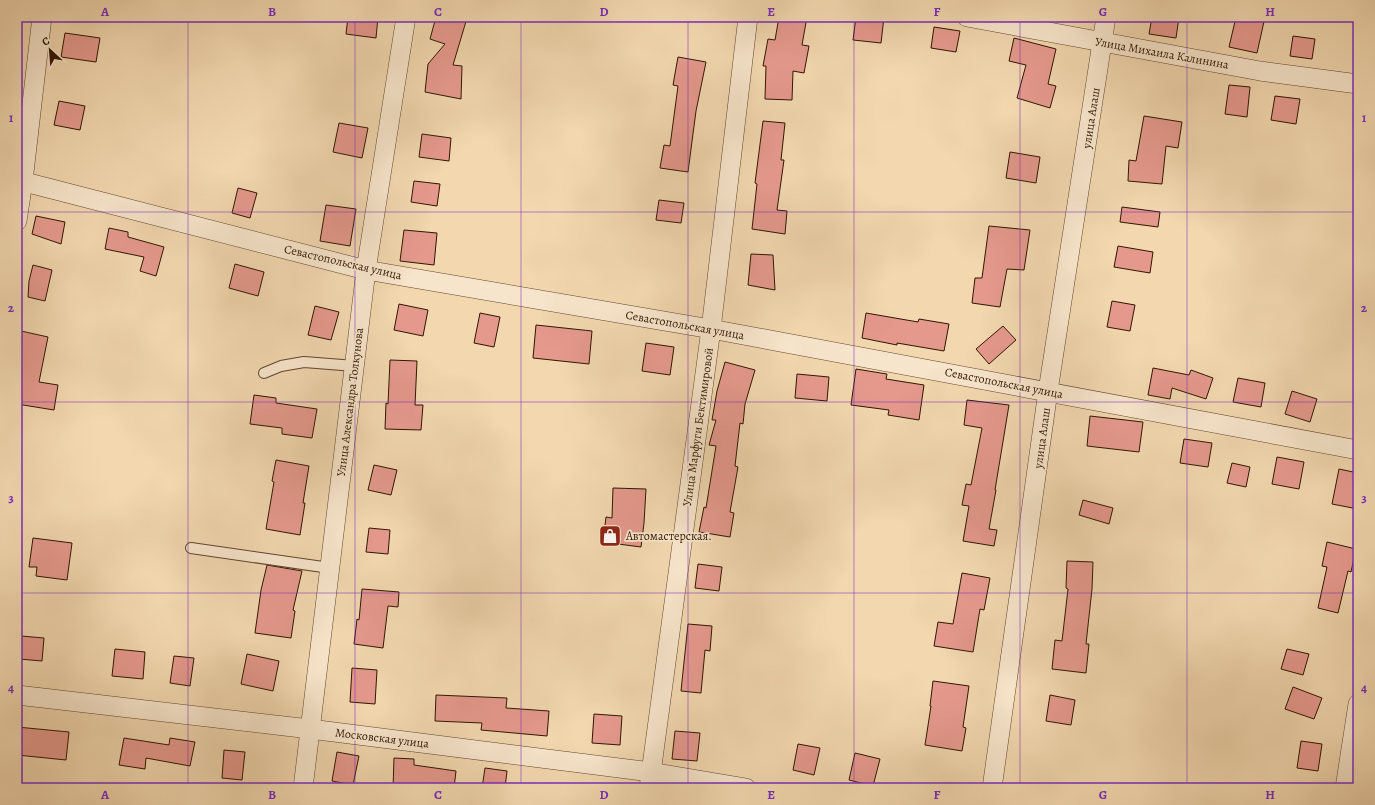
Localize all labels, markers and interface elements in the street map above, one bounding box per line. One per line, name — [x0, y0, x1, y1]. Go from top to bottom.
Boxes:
text: A — [100, 3, 110, 20]
text: B — [268, 3, 276, 20]
text: C — [434, 3, 442, 20]
text: D — [599, 3, 609, 20]
text: E — [767, 3, 775, 20]
text: F — [934, 3, 941, 20]
text: G — [1099, 3, 1107, 20]
text: H — [1265, 3, 1275, 20]
north arrow — [30, 30, 70, 70]
text: С — [40, 33, 52, 50]
street label: Улица Михаила Калинина — [1094, 33, 1231, 73]
street label: улица Алаш — [1078, 86, 1104, 151]
text: 1 — [9, 109, 14, 126]
text: 1 — [1362, 109, 1367, 126]
street label: Севастопольская улица — [283, 241, 404, 283]
text: 2 — [8, 299, 15, 316]
text: 2 — [1361, 299, 1368, 316]
street label: Севастопольская улица — [624, 307, 746, 343]
street label: Улица Александра Толкунова — [333, 326, 367, 477]
street label: Улица Марфуги Бектимировой — [679, 347, 717, 507]
street label: Севастопольская улица — [943, 364, 1065, 402]
street label: улица Алаш — [1030, 406, 1054, 470]
text: 3 — [8, 489, 14, 506]
text: 3 — [1361, 489, 1367, 506]
shop icon: Автомастерская. — [597, 523, 623, 549]
place label: Автомастерская. — [625, 528, 712, 544]
text: 4 — [8, 679, 14, 696]
text: 4 — [1361, 679, 1367, 696]
street label: Московская улица — [334, 724, 430, 752]
text: A — [100, 786, 110, 803]
text: B — [268, 786, 276, 803]
text: C — [434, 786, 442, 803]
text: D — [599, 786, 609, 803]
text: E — [767, 786, 775, 803]
text: F — [934, 786, 941, 803]
text: G — [1099, 786, 1107, 803]
text: H — [1265, 786, 1275, 803]

